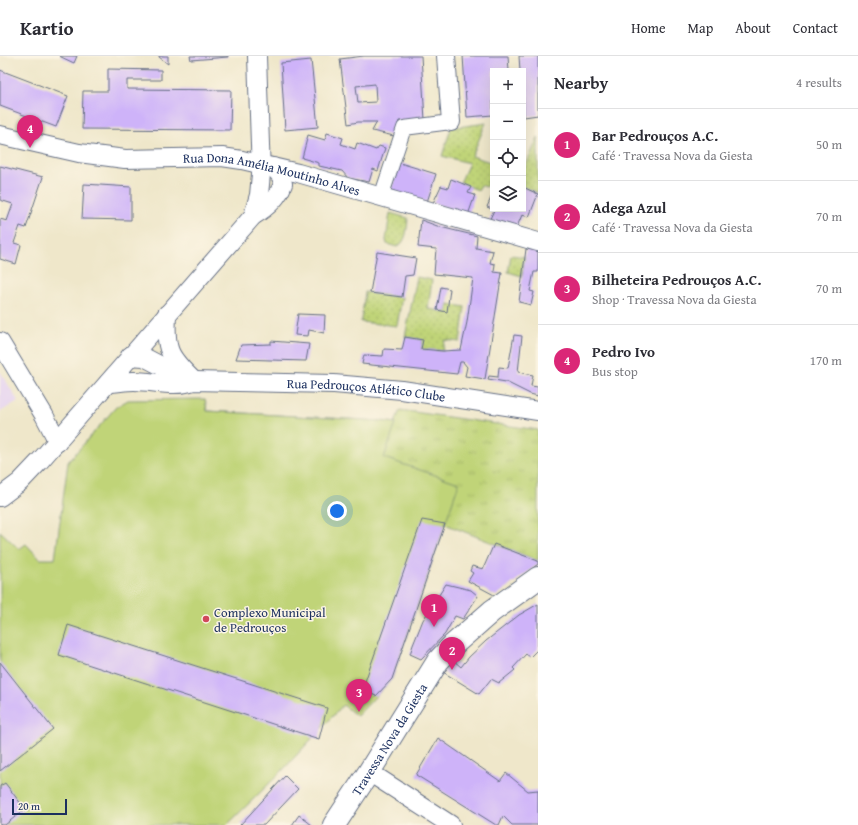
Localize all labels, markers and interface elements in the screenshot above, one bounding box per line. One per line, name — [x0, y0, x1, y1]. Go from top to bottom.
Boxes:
text: Kartio — [20, 14, 74, 42]
text: Home — [631, 18, 666, 38]
text: Map — [688, 18, 713, 38]
text: About — [735, 18, 771, 38]
text: Contact — [793, 18, 838, 38]
map controls — [490, 68, 526, 212]
button: + — [490, 68, 526, 104]
text: Nearby — [554, 70, 608, 95]
text: 4 results — [796, 73, 842, 92]
button: − — [490, 104, 526, 140]
pin: 4 — [17, 115, 43, 148]
text: Bar Pedrouços A.C. — [592, 125, 718, 146]
text: 1 — [564, 135, 570, 154]
text: 50 m — [816, 135, 842, 154]
button: locate — [490, 140, 526, 176]
text: Café · Travessa Nova da Giesta — [592, 146, 753, 165]
street label: Rua Dona Amélia Moutinho Alves — [183, 148, 362, 200]
button: layers — [490, 176, 526, 212]
text: Adega Azul — [592, 197, 666, 218]
text: 2 — [564, 207, 570, 226]
text: 70 m — [816, 207, 842, 226]
text: Café · Travessa Nova da Giesta — [592, 218, 753, 237]
text: Bilheteira Pedrouços A.C. — [592, 269, 761, 290]
text: 3 — [564, 279, 570, 298]
text: 70 m — [816, 279, 842, 298]
text: Shop · Travessa Nova da Giesta — [592, 290, 757, 309]
text: Pedro Ivo — [592, 341, 655, 362]
text: 4 — [564, 351, 570, 370]
text: 170 m — [810, 351, 842, 370]
text: Bus stop — [592, 362, 638, 381]
street label: Rua Pedrouços Atlético Clube — [287, 374, 447, 407]
your location — [327, 501, 347, 521]
pin: 1 — [421, 594, 447, 627]
place label: Complexo Municipal de Pedrouços — [214, 603, 326, 637]
marker: Complexo Municipal de Pedrouços — [201, 614, 211, 624]
pin: 2 — [439, 637, 465, 670]
pin: 3 — [346, 679, 372, 712]
street label: Travessa Nova da Giesta — [347, 679, 432, 799]
scale bar — [12, 797, 67, 816]
text: 20 m — [18, 798, 40, 814]

